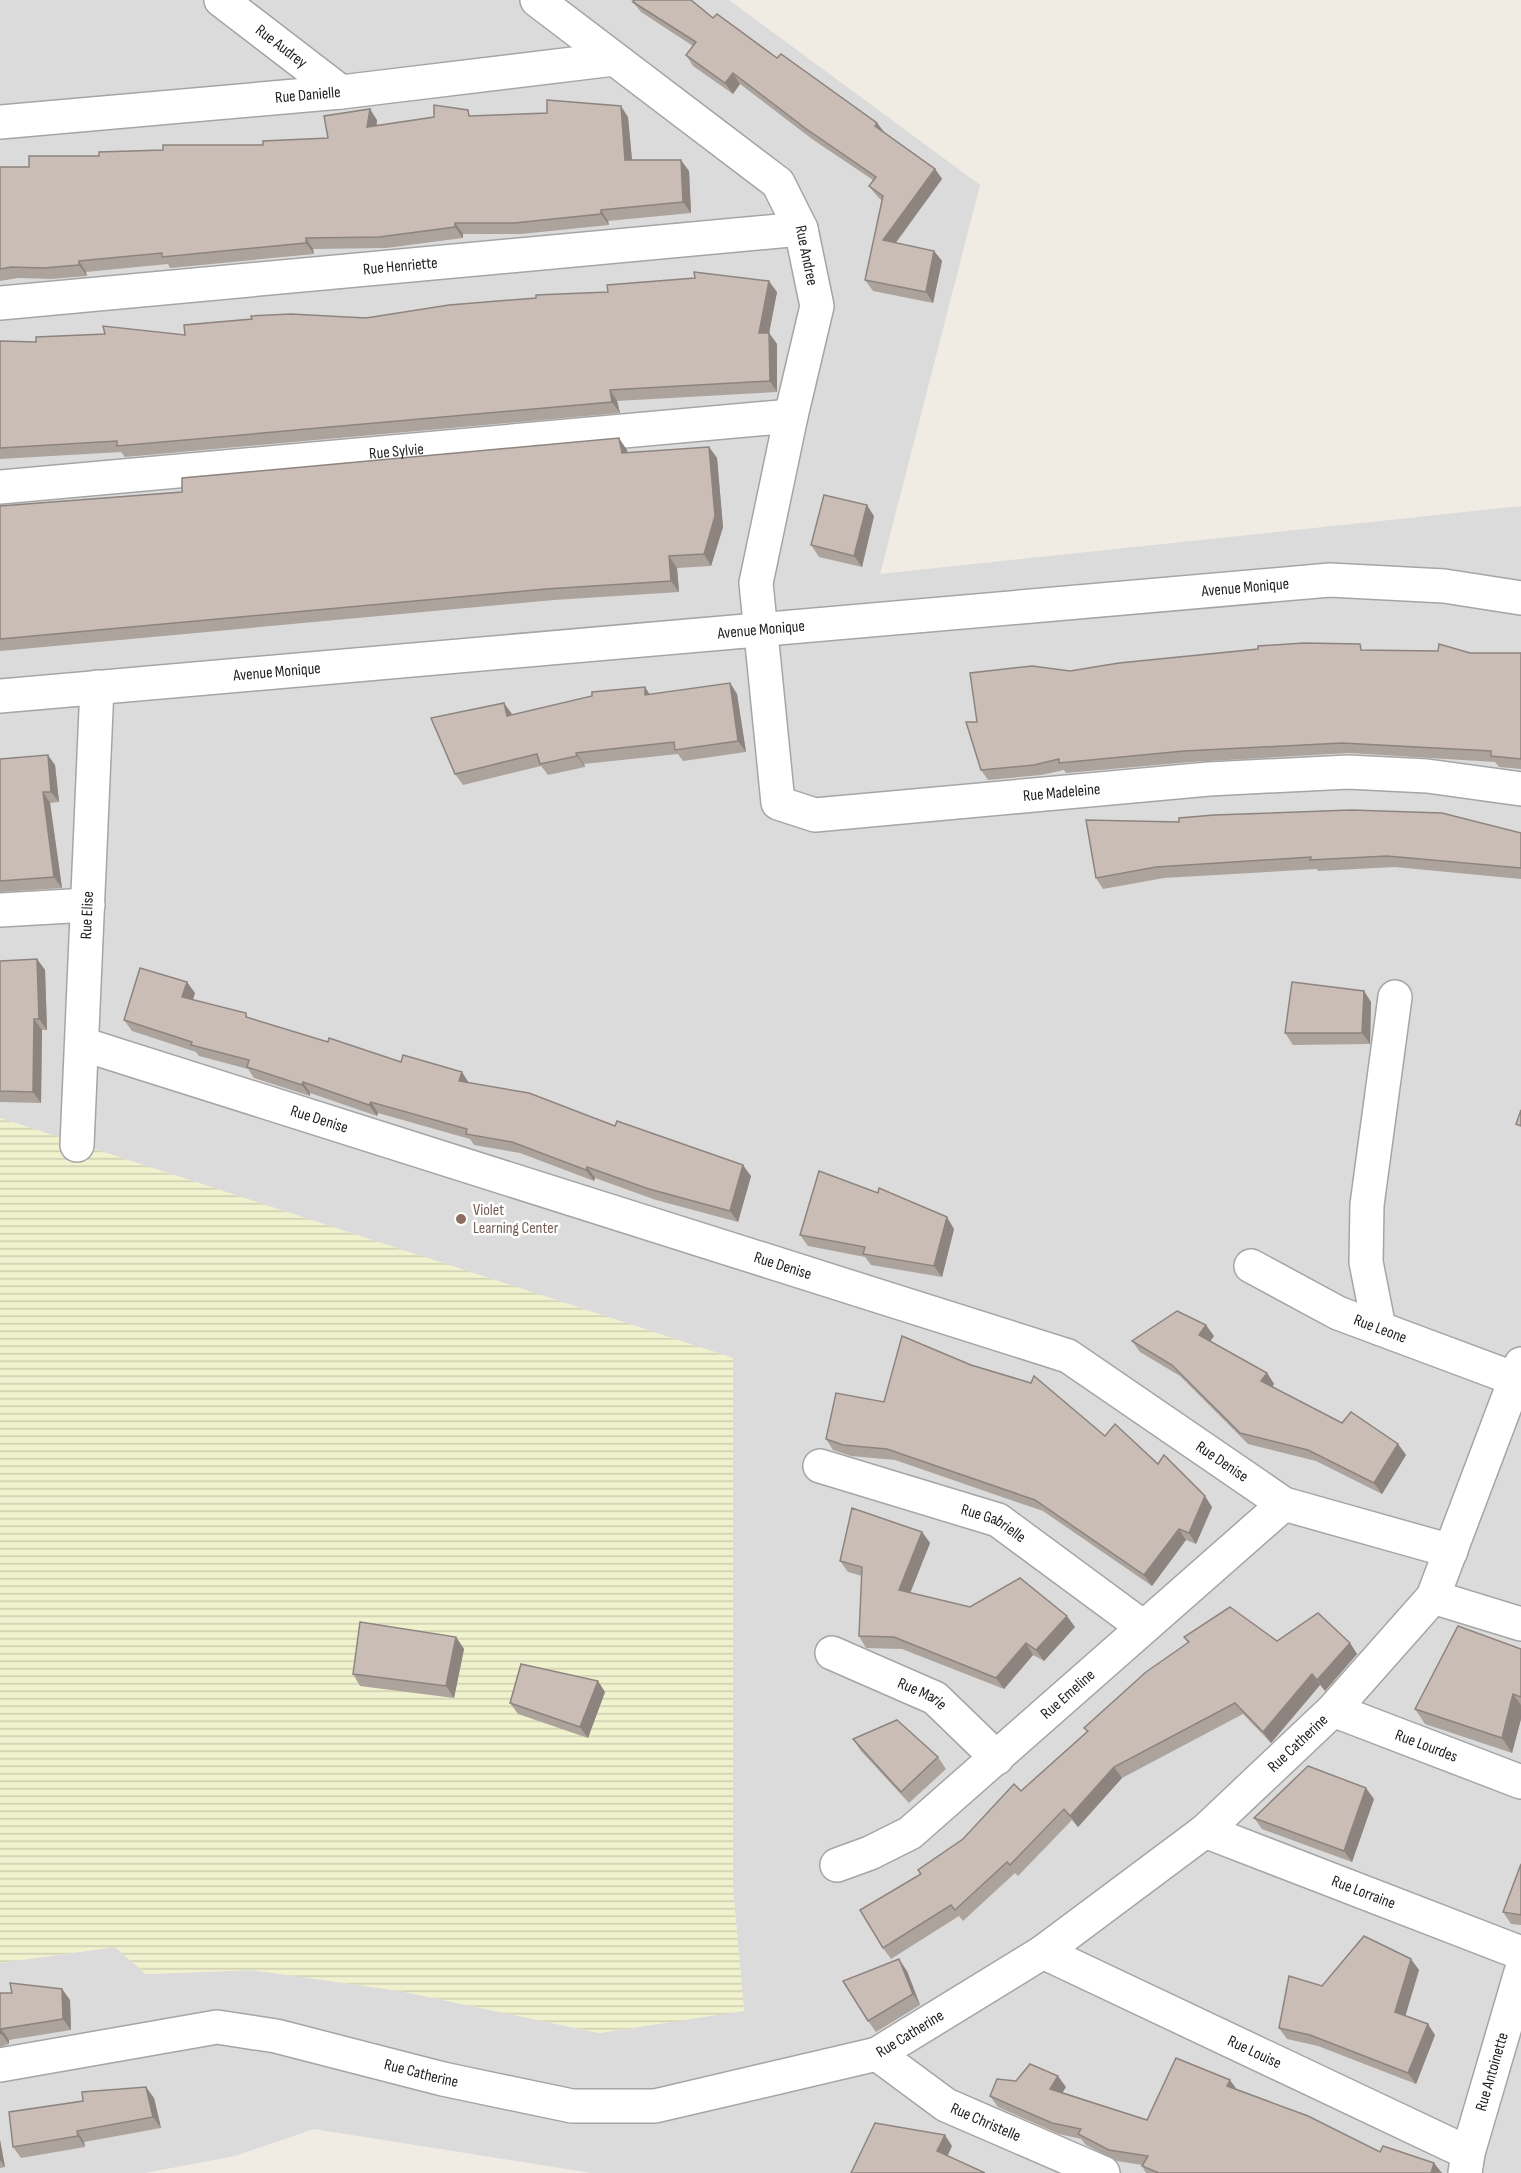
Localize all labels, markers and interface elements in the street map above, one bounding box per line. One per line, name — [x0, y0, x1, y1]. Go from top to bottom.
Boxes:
street label: Rue Audrey — [252, 20, 311, 72]
street label: Rue Danielle — [274, 83, 341, 107]
street label: Rue Andree — [791, 224, 822, 287]
street label: Rue Henriette — [362, 253, 438, 279]
street label: Rue Sylvie — [368, 440, 424, 463]
street label: Avenue Monique — [1200, 574, 1290, 601]
street label: Avenue Monique — [716, 616, 806, 643]
street label: Avenue Monique — [232, 659, 321, 685]
street label: Rue Madeleine — [1022, 779, 1101, 805]
street label: Rue Elise — [76, 891, 98, 940]
street label: Rue Denise — [288, 1101, 351, 1137]
place label: Violet Learning Center — [473, 1201, 559, 1238]
marker: Violet Learning Center — [454, 1212, 468, 1226]
street label: Rue Denise — [752, 1248, 814, 1284]
street label: Rue Leone — [1351, 1310, 1409, 1347]
street label: Rue Denise — [1192, 1437, 1252, 1486]
street label: Rue Gabrielle — [959, 1500, 1029, 1547]
street label: Rue Emeline — [1037, 1665, 1099, 1723]
street label: Rue Marie — [895, 1673, 951, 1714]
street label: Rue Catherine — [1264, 1710, 1332, 1776]
street label: Rue Lourdes — [1392, 1725, 1461, 1766]
street label: Rue Lorraine — [1329, 1871, 1398, 1913]
street label: Rue Catherine — [873, 2006, 947, 2062]
street label: Rue Antoinette — [1471, 2030, 1512, 2113]
street label: Rue Louise — [1225, 2031, 1285, 2073]
street label: Rue Catherine — [382, 2055, 460, 2091]
street label: Rue Christelle — [948, 2099, 1024, 2146]

